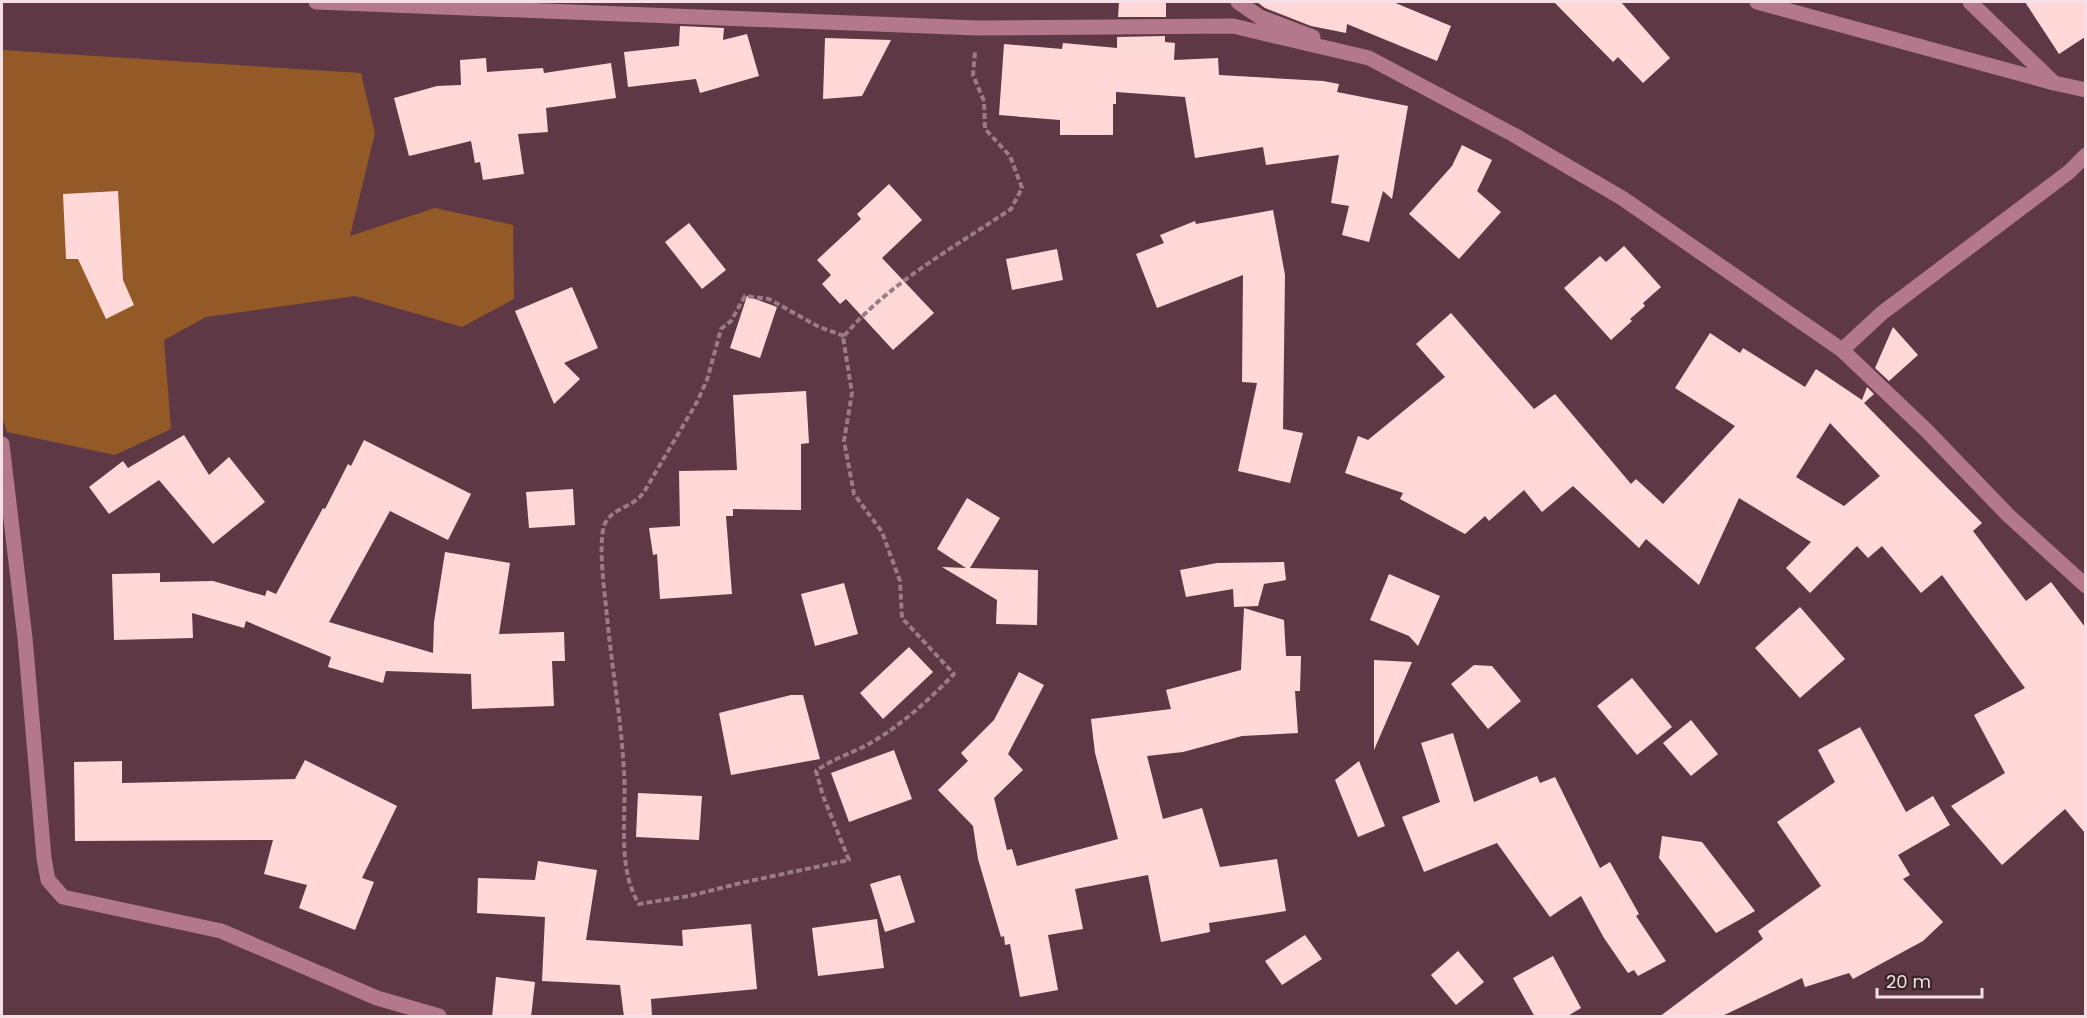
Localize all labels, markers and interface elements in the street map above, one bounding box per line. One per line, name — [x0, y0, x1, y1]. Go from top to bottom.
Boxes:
scale bar — [1877, 961, 1982, 999]
text: 20 m — [1886, 969, 1931, 994]

